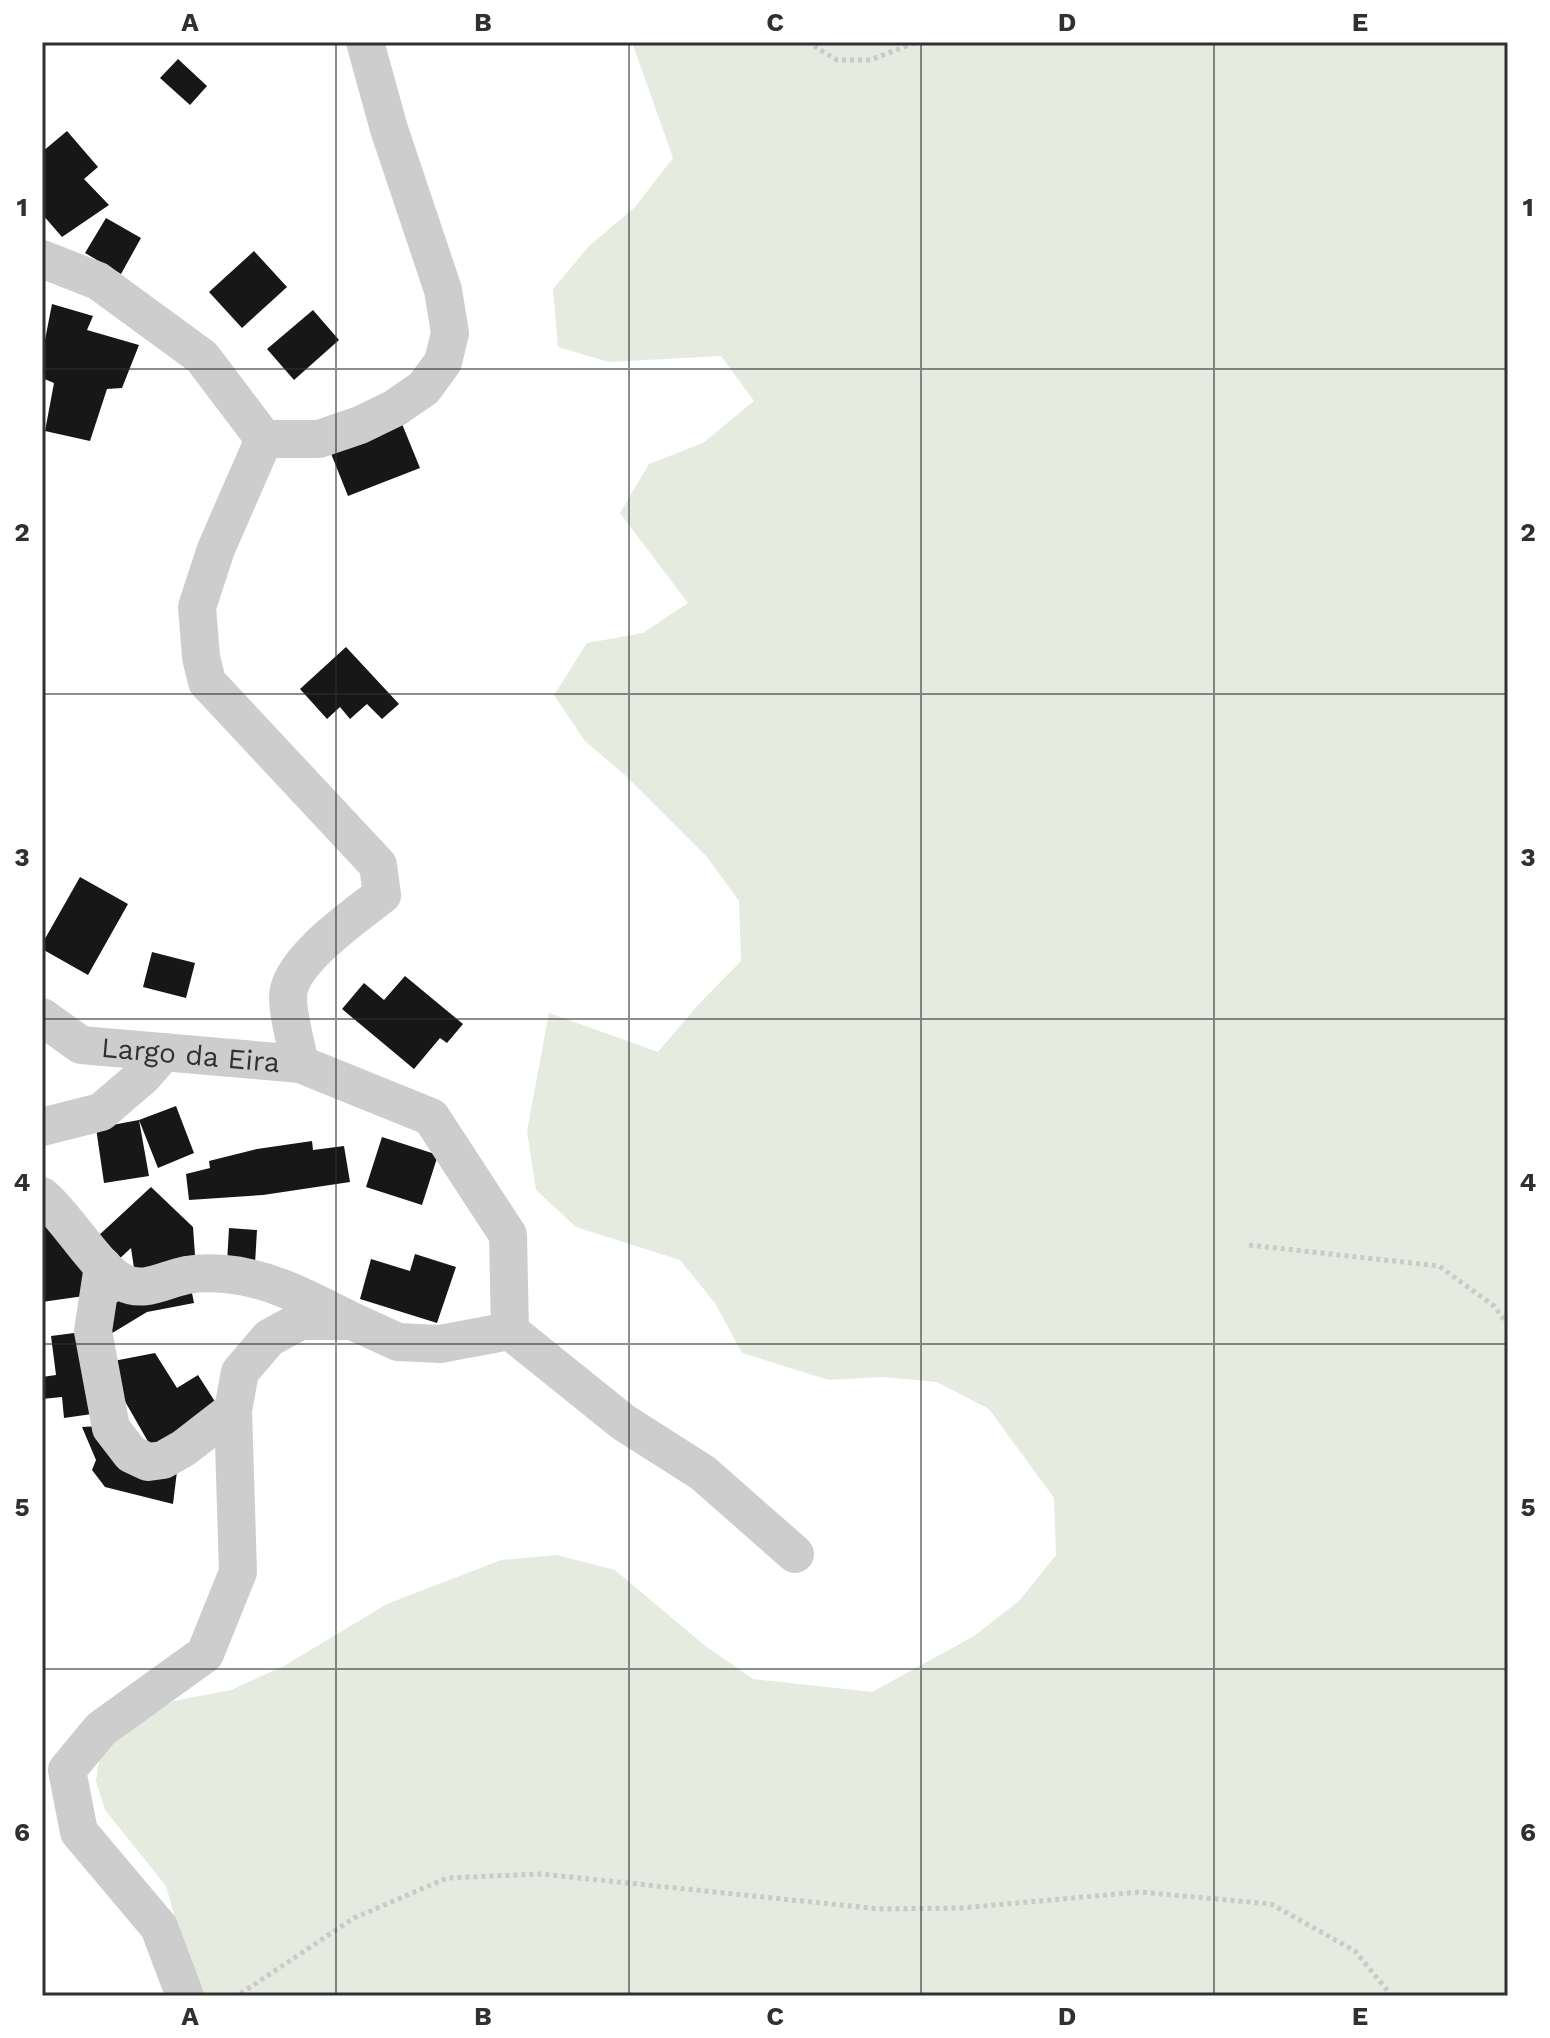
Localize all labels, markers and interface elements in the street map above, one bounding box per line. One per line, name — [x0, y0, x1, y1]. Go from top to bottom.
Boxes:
text: A — [181, 7, 199, 37]
text: B — [474, 7, 492, 37]
text: C — [766, 7, 784, 37]
text: D — [1058, 7, 1076, 37]
text: E — [1352, 7, 1368, 37]
text: 1 — [16, 192, 28, 222]
text: 1 — [1522, 192, 1534, 222]
text: 2 — [14, 517, 30, 547]
text: 2 — [1520, 517, 1536, 547]
text: 3 — [14, 842, 30, 872]
text: 3 — [1520, 842, 1536, 872]
street label: Largo da Eira — [100, 1030, 281, 1079]
text: 4 — [14, 1167, 31, 1197]
text: 4 — [1520, 1167, 1537, 1197]
text: 5 — [14, 1492, 30, 1522]
text: 5 — [1520, 1492, 1536, 1522]
text: 6 — [14, 1817, 30, 1847]
text: 6 — [1520, 1817, 1536, 1847]
text: A — [181, 2001, 199, 2031]
text: B — [474, 2001, 492, 2031]
text: C — [766, 2001, 784, 2031]
text: D — [1058, 2001, 1076, 2031]
text: E — [1352, 2001, 1368, 2031]

